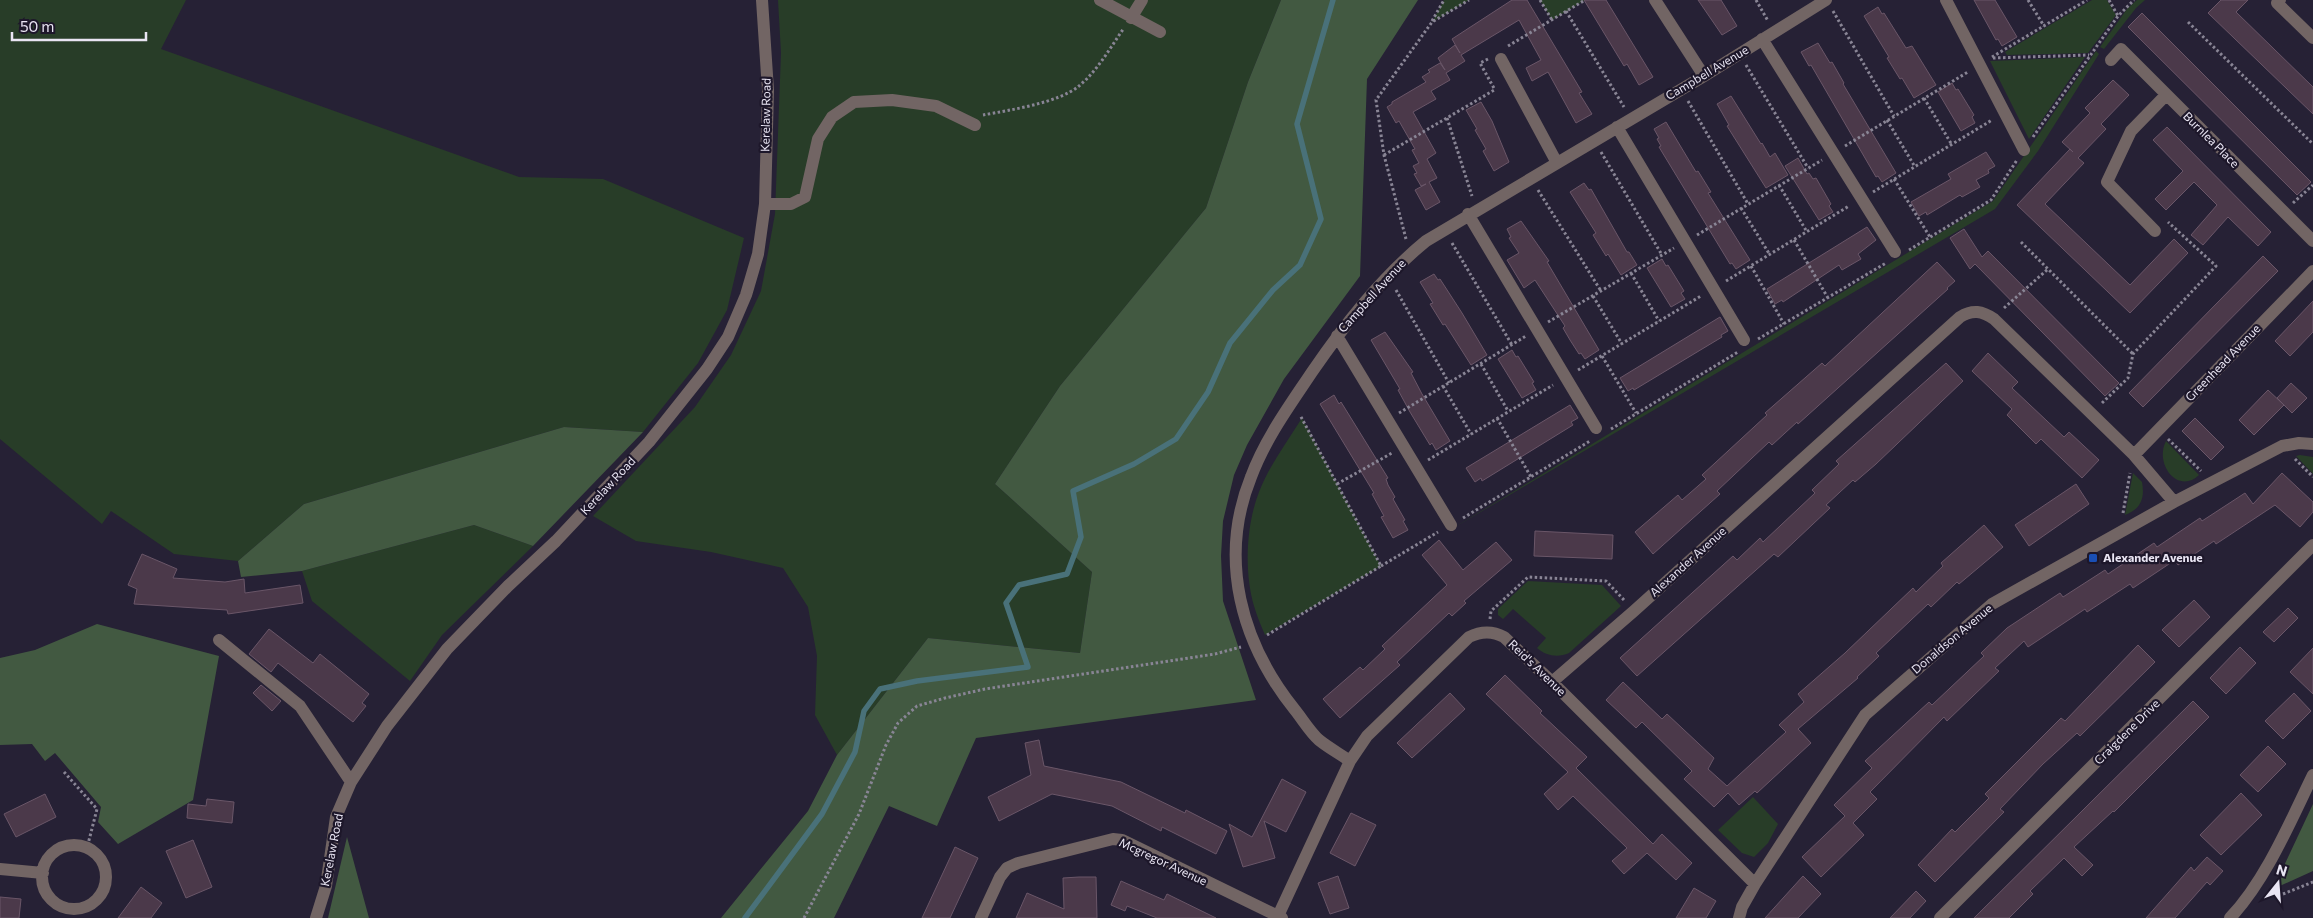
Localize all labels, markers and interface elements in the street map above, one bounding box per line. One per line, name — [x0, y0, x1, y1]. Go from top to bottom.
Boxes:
scale bar — [12, 10, 146, 42]
text: 50 m — [20, 17, 54, 35]
street label: Campbell Avenue — [1663, 42, 1750, 102]
street label: Kerelaw Road — [757, 78, 773, 152]
street label: Burnlea Place — [2181, 108, 2243, 170]
street label: Campbell Avenue — [1335, 256, 1408, 335]
street label: Greenhead Avenue — [2182, 321, 2263, 404]
street label: Kerelaw Road — [577, 453, 638, 517]
street label: Alexander Avenue — [1646, 523, 1728, 599]
place label: Alexander Avenue — [2103, 550, 2203, 564]
marker: Alexander Avenue — [2087, 552, 2099, 564]
street label: Donaldson Avenue — [1908, 600, 1995, 676]
street label: Reid's Avenue — [1506, 636, 1569, 698]
street label: Craigdene Drive — [2091, 696, 2162, 767]
street label: Kerelaw Road — [317, 812, 345, 887]
street label: Mcgregor Avenue — [1117, 835, 1210, 888]
north arrow — [2253, 858, 2303, 908]
text: N — [2274, 860, 2289, 880]

